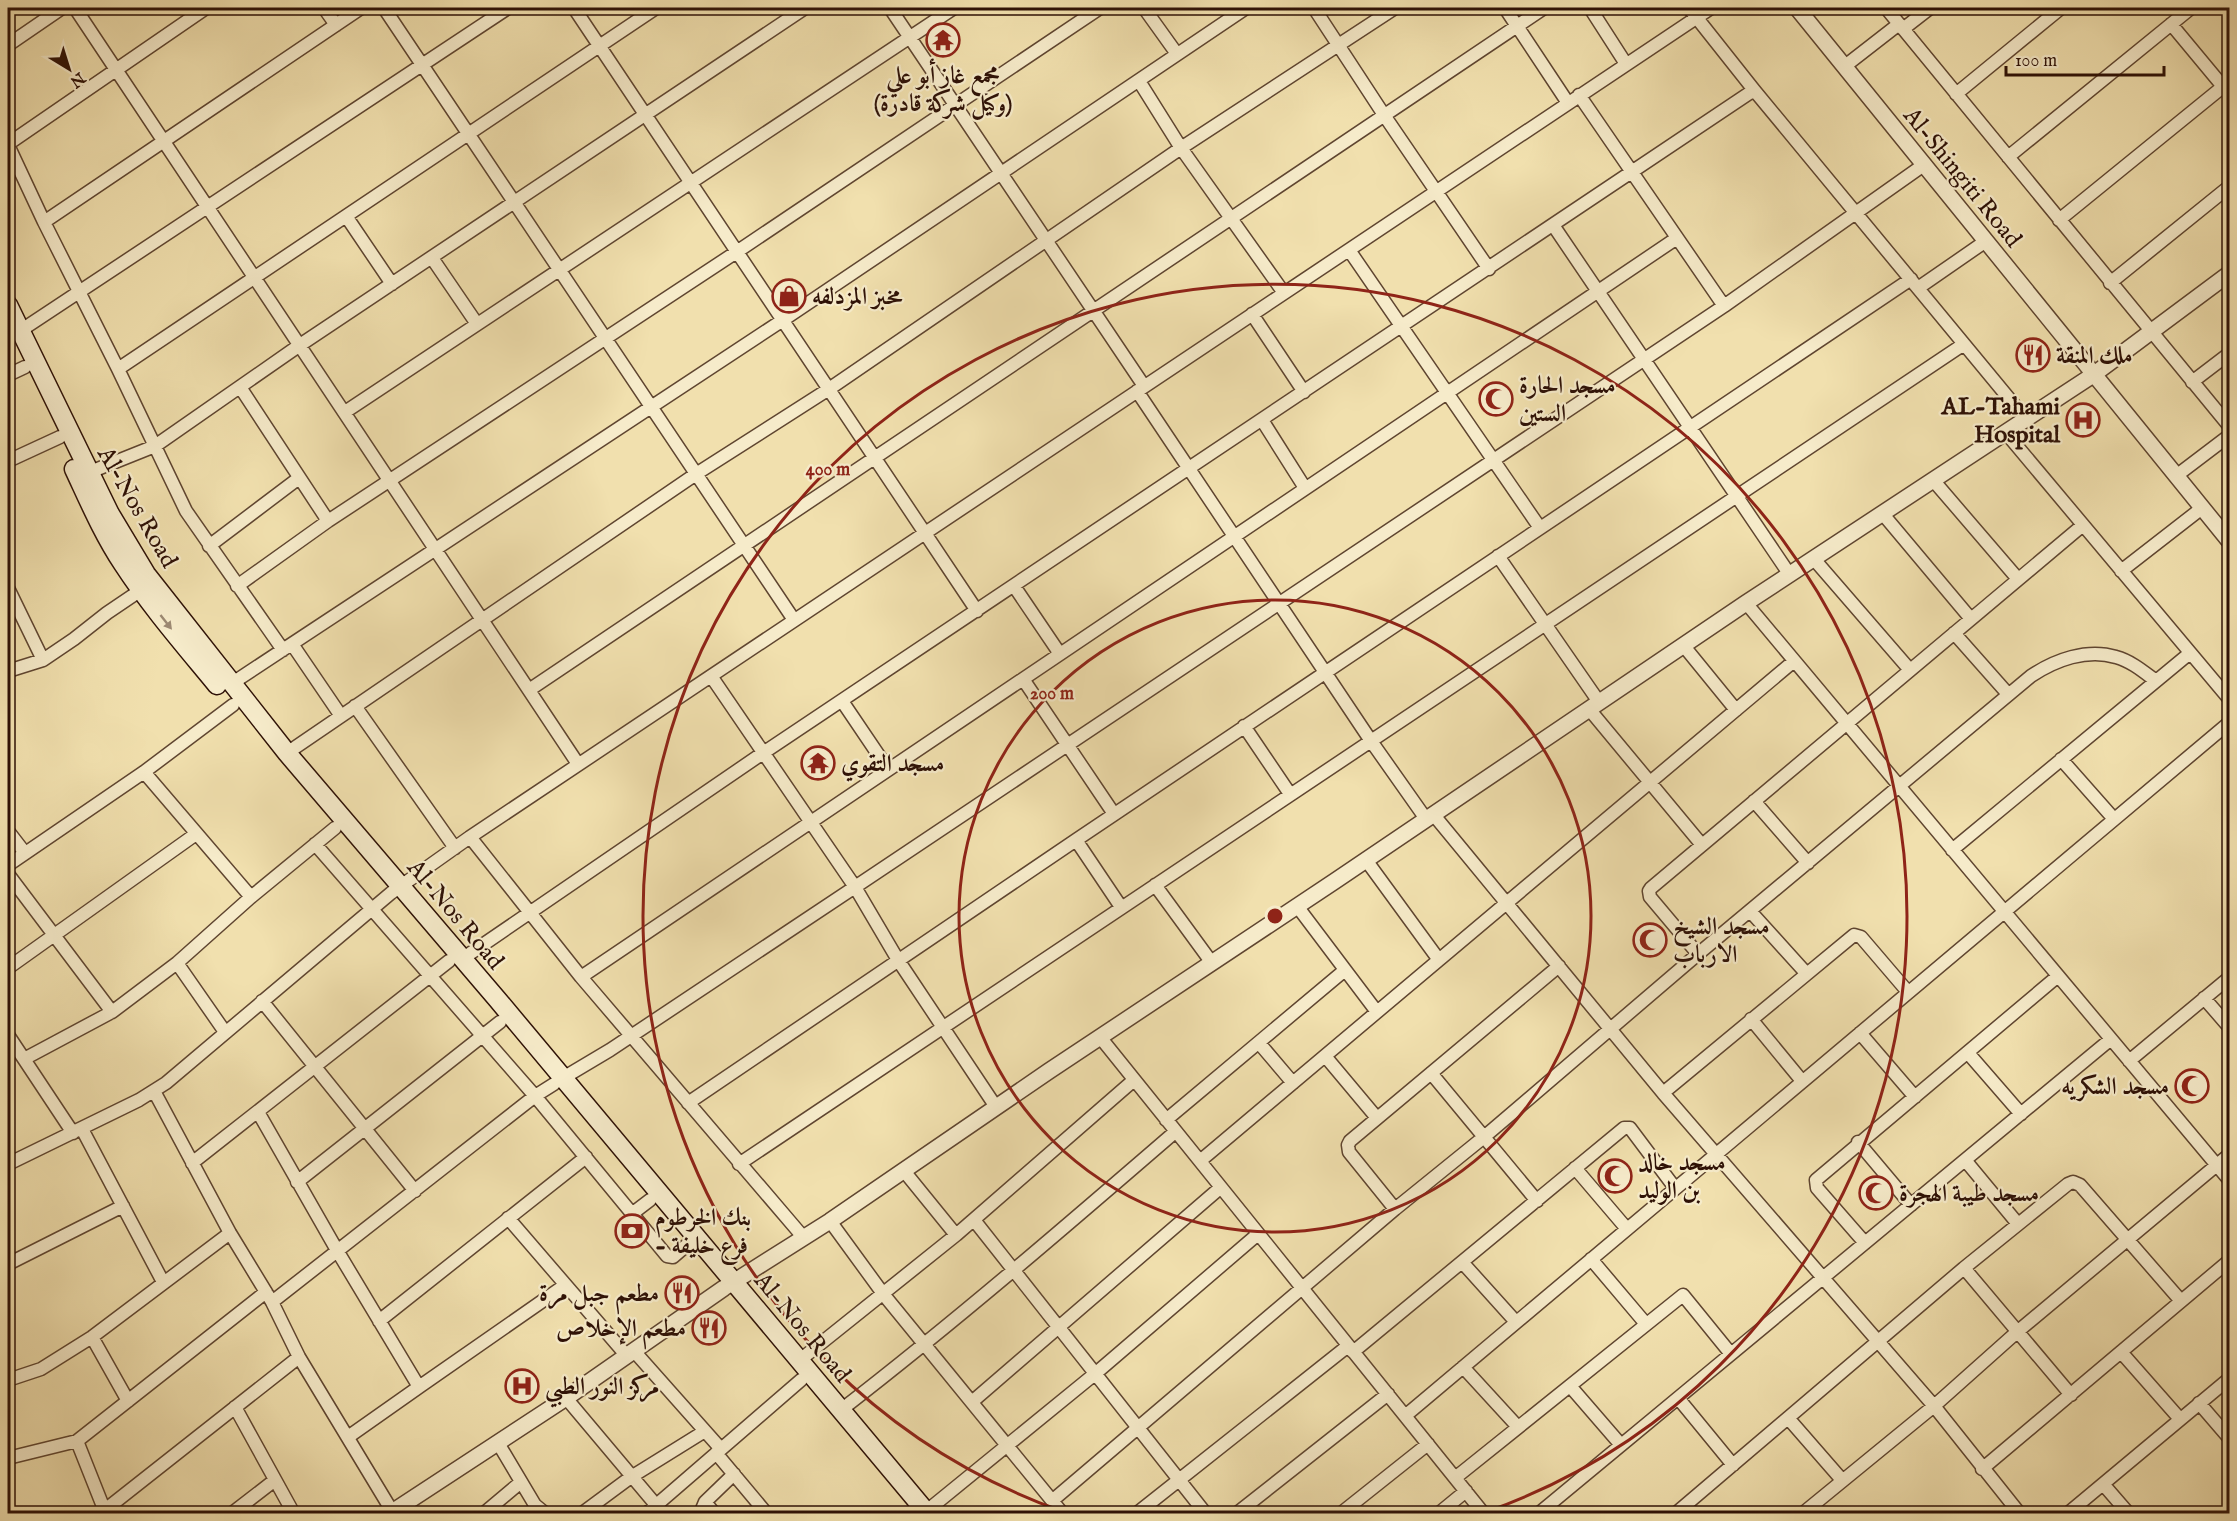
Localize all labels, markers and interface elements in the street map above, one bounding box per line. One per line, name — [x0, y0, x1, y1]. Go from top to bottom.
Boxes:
temple icon: مجمع غاز أبو علي (وكيل شركة قادرة) — [925, 22, 961, 58]
north arrow — [39, 39, 99, 99]
scale bar — [2006, 39, 2164, 77]
text: 100 m — [2015, 50, 2057, 73]
place label: مجمع غاز أبو علي (وكيل شركة قادرة) — [874, 58, 1012, 120]
text: N — [65, 66, 89, 91]
street label: Al-Shingiti Road — [1895, 101, 2028, 255]
shop icon: مخبز المزدلفه — [771, 278, 807, 314]
place label: مخبز المزدلفه — [812, 282, 903, 313]
restaurant icon: ملك المنقة — [2015, 337, 2051, 373]
place label: ملك المنقة — [2056, 341, 2133, 372]
place label: مسجد الحارة الستين — [1519, 371, 1616, 430]
mosque icon: مسجد الحارة الستين — [1478, 381, 1514, 417]
place label: AL-Tahami Hospital — [1940, 392, 2061, 451]
hospital icon: AL-Tahami Hospital — [2065, 402, 2101, 438]
street label: Al-Nos Road — [89, 441, 184, 574]
text: 400 m — [806, 459, 850, 482]
one-way arrow — [160, 615, 172, 630]
text: 200 m — [1030, 683, 1074, 706]
temple icon: مسجد التقوي — [800, 745, 836, 781]
place label: مسجد التقوي — [841, 749, 944, 782]
street label: Al-Nos Road — [399, 853, 510, 977]
centre of rings — [1265, 906, 1285, 926]
place label: مسجد الشيخ الارباب — [1673, 912, 1770, 971]
mosque icon: مسجد الشيخ الارباب — [1632, 922, 1668, 958]
mosque icon: مسجد الشكريه — [2174, 1068, 2210, 1104]
place label: مسجد الشكريه — [2061, 1072, 2169, 1103]
place label: مسجد خالد بن الوليد — [1638, 1148, 1725, 1207]
mosque icon: مسجد خالد بن الوليد — [1597, 1158, 1633, 1194]
mosque icon: مسجد طيبة الهجرة — [1858, 1175, 1894, 1211]
place label: مسجد طيبة الهجرة — [1899, 1179, 2039, 1210]
place label: بنك الخرطوم - فرع خليفة — [655, 1203, 751, 1265]
bank icon: بنك الخرطوم - فرع خليفة — [614, 1213, 650, 1249]
street label: Al-Nos Road — [746, 1266, 857, 1390]
restaurant icon: مطعم جبل مرة — [664, 1275, 700, 1311]
place label: مطعم جبل مرة — [539, 1279, 659, 1315]
restaurant icon: مطعم الإخلاص — [691, 1310, 727, 1346]
place label: مطعم الإخلاص — [556, 1314, 686, 1350]
hospital icon: مركز النور الطبي — [504, 1368, 540, 1404]
place label: مركز النور الطبي — [545, 1372, 659, 1408]

